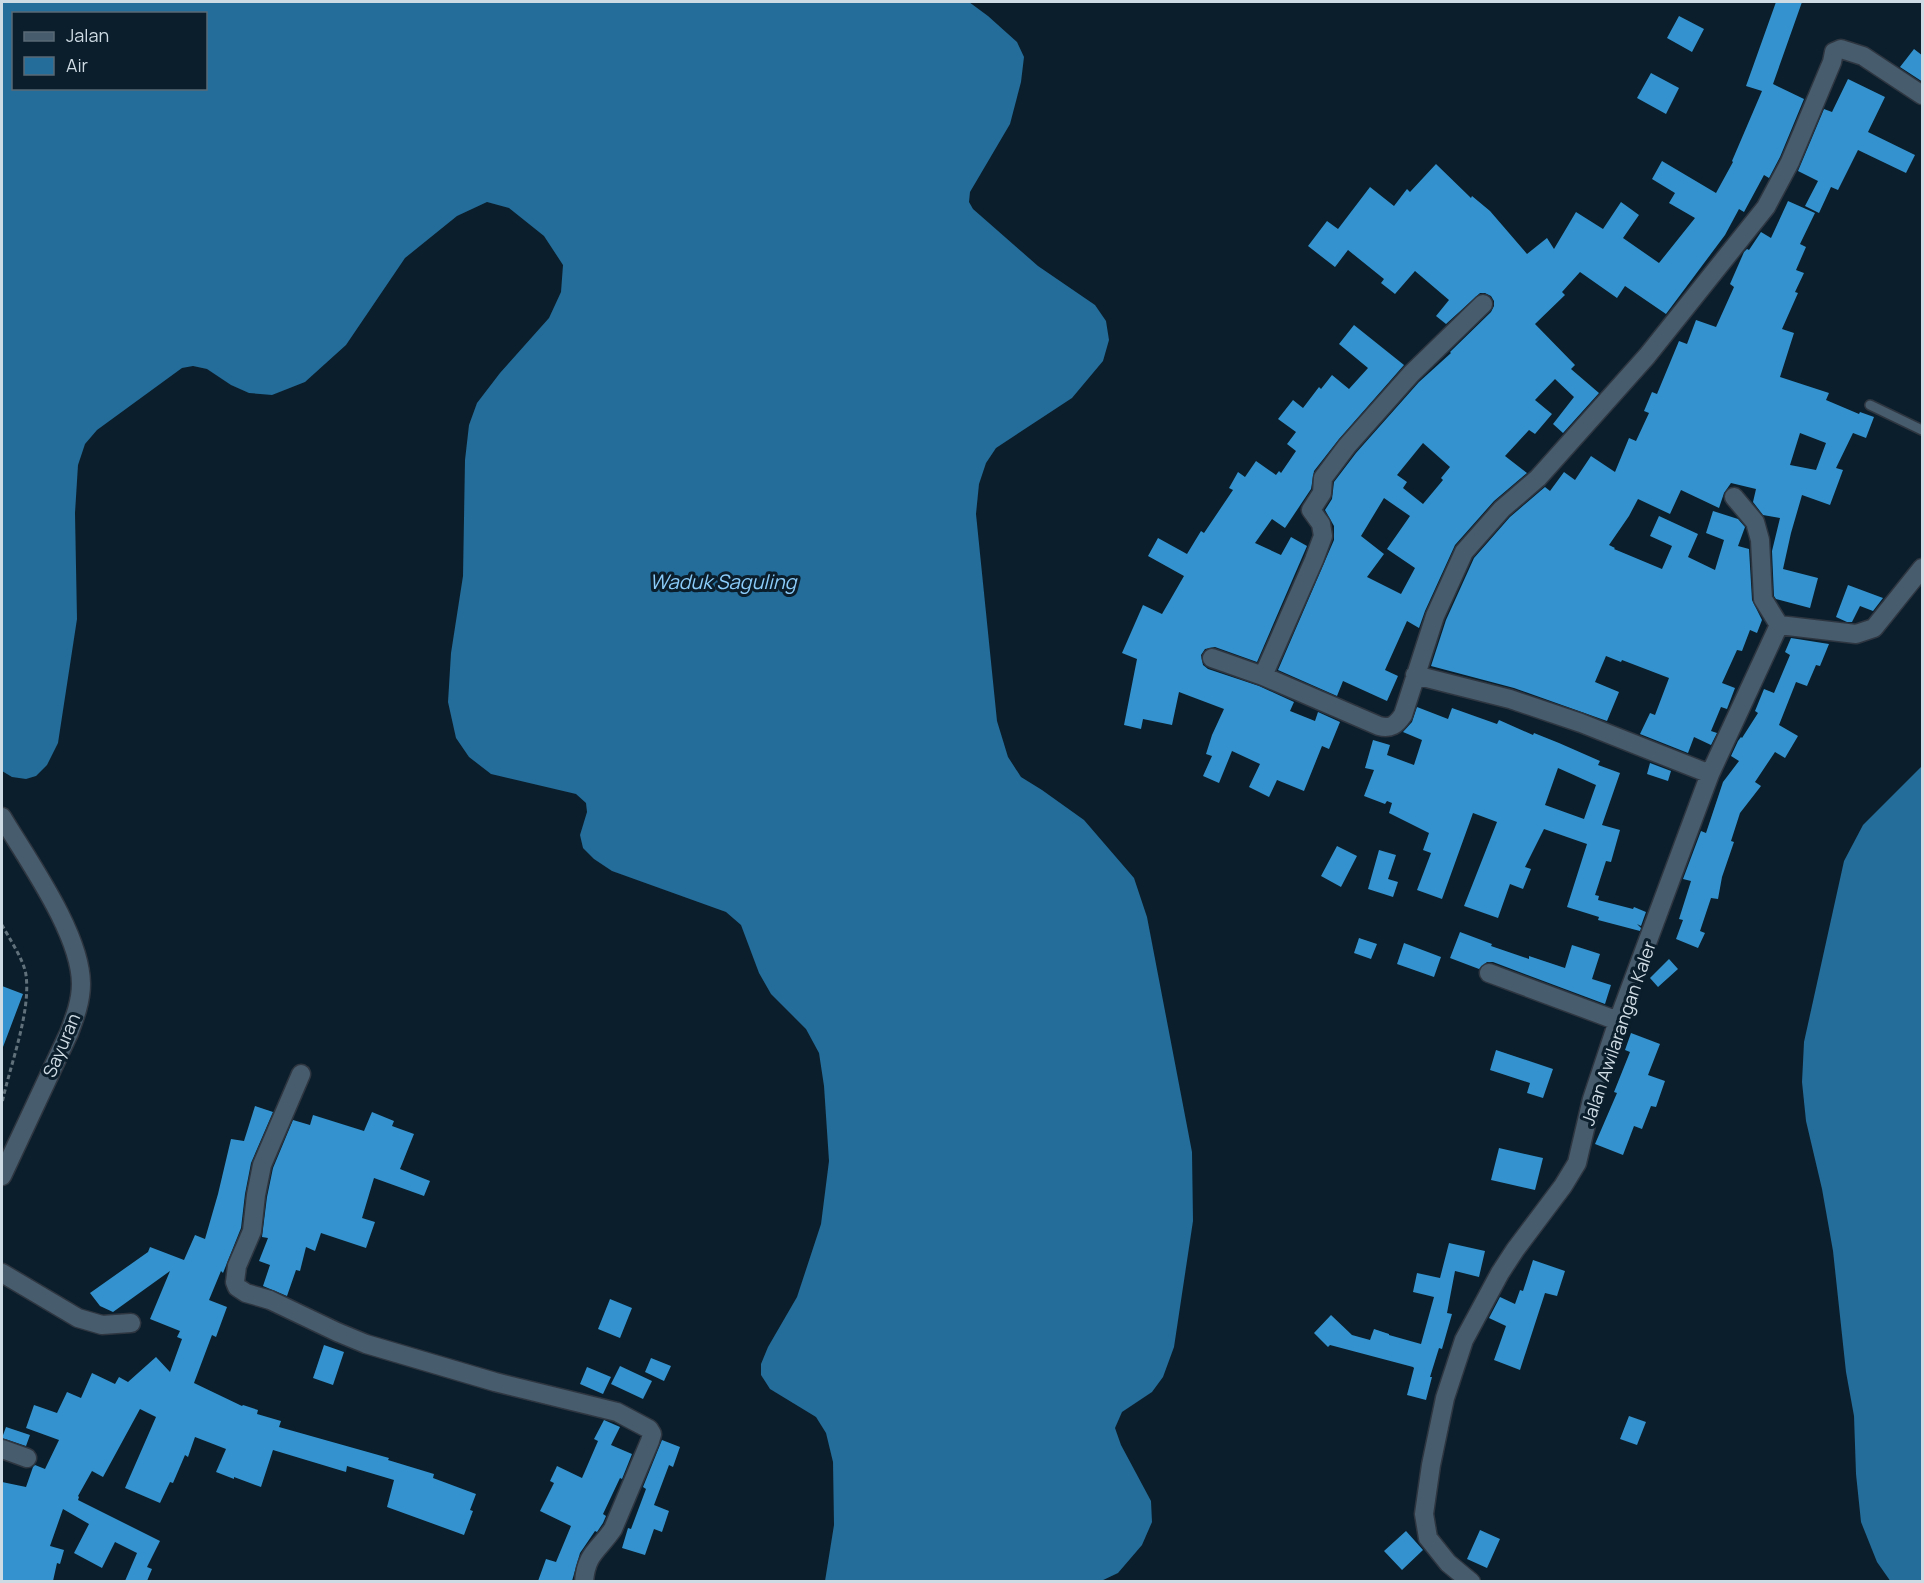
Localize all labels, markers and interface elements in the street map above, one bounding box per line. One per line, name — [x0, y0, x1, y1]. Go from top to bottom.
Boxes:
legend — [12, 12, 207, 90]
text: Jalan — [66, 23, 109, 47]
text: Air — [66, 53, 89, 77]
water label: Waduk Saguling — [650, 568, 799, 595]
street label: Jalan Awilarangan Kaler — [1575, 937, 1661, 1128]
street label: Sayuran — [37, 1009, 85, 1081]

